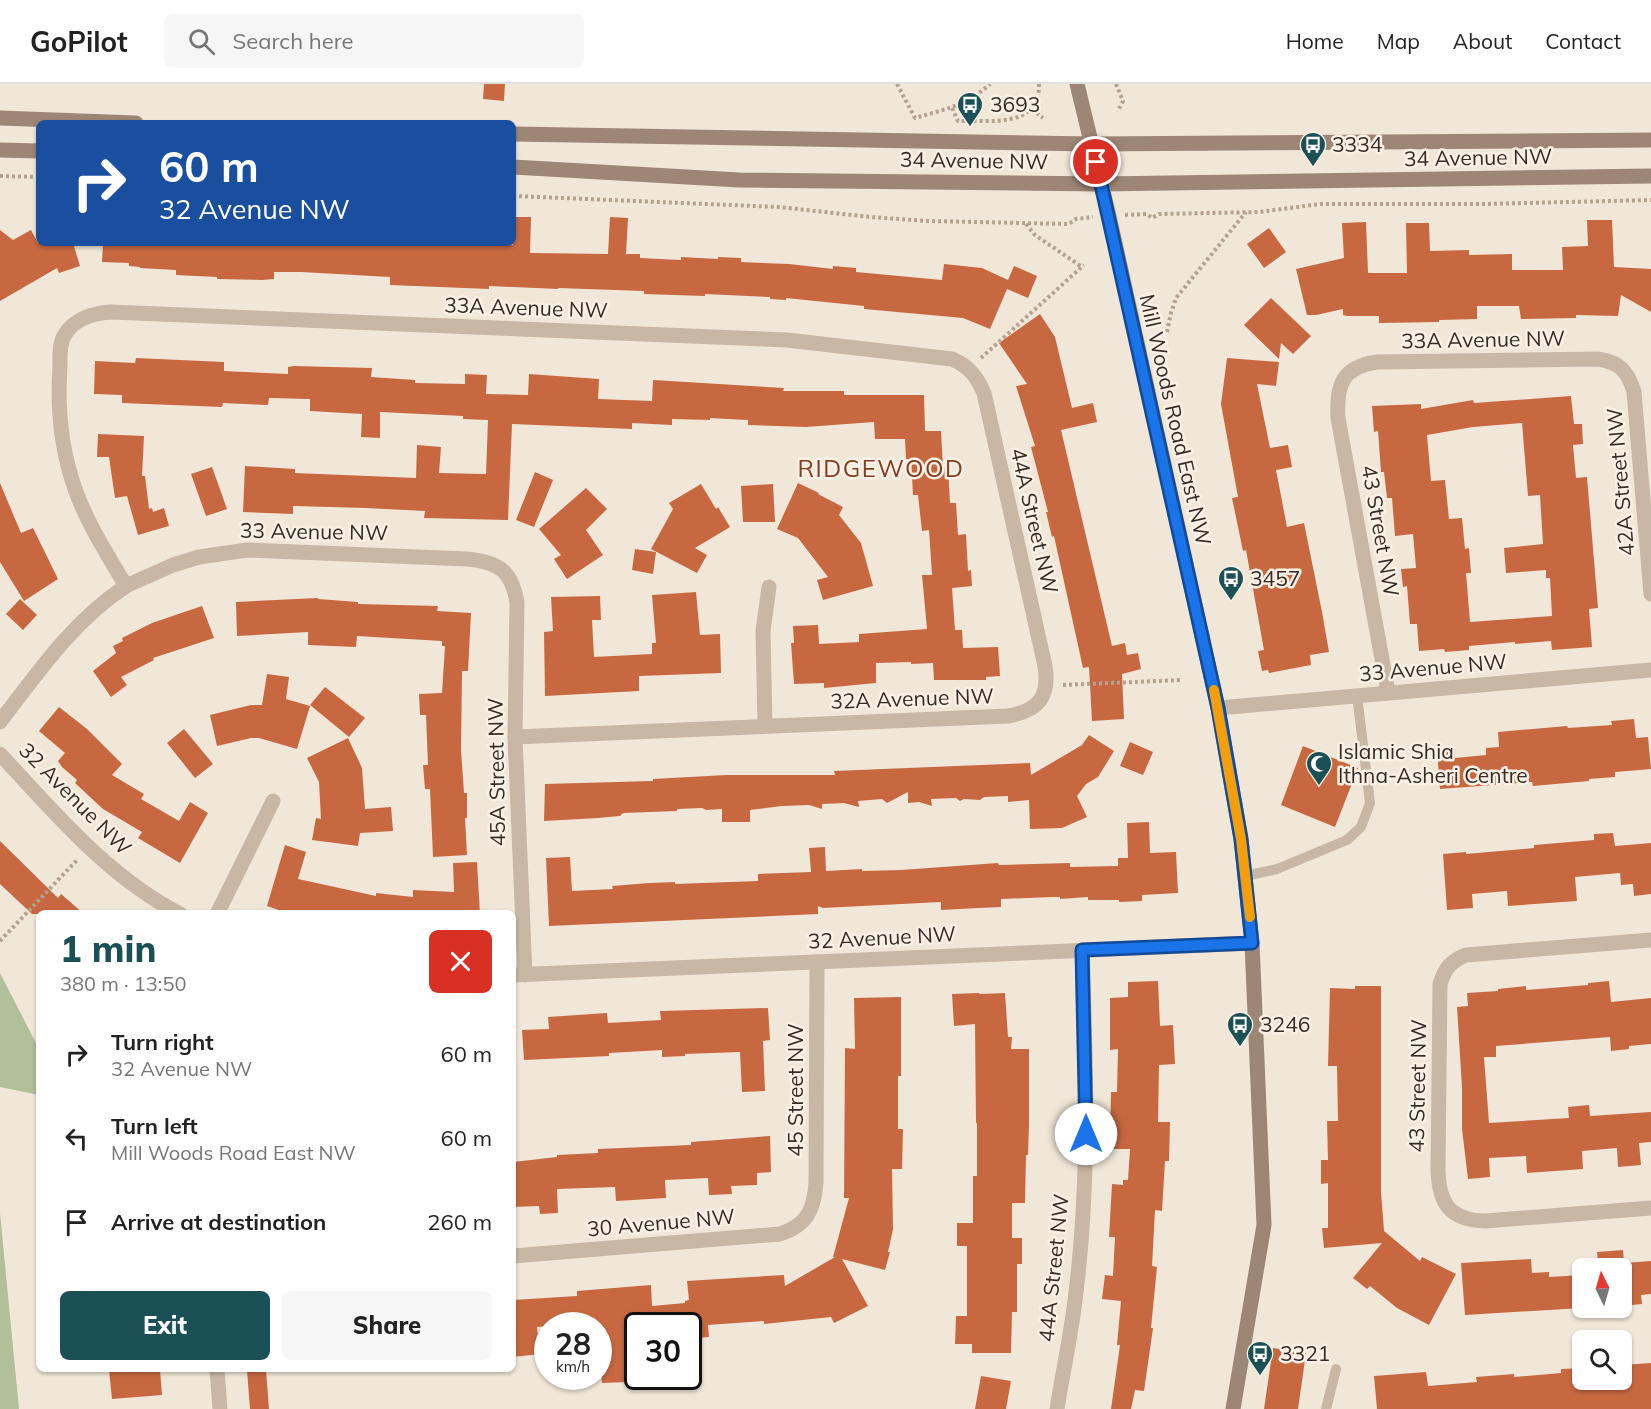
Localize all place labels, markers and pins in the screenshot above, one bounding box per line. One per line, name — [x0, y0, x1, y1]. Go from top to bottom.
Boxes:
bus stop icon: 3693 — [955, 90, 985, 128]
place label: 3693 — [990, 91, 1040, 117]
bus stop icon: 3334 — [1298, 130, 1328, 168]
place label: 3334 — [1332, 131, 1383, 157]
pin — [1070, 136, 1121, 187]
bus stop icon: 3457 — [1216, 564, 1246, 602]
place label: 3457 — [1250, 565, 1300, 591]
place label: Islamic Shia Ithna-Asheri Centre — [1338, 738, 1528, 788]
mosque icon: Islamic Shia Ithna-Asheri Centre — [1304, 749, 1334, 787]
bus stop icon: 3246 — [1225, 1010, 1255, 1048]
place label: 3246 — [1260, 1011, 1310, 1037]
bus stop icon: 3321 — [1245, 1339, 1275, 1377]
place label: 3321 — [1280, 1340, 1330, 1366]

